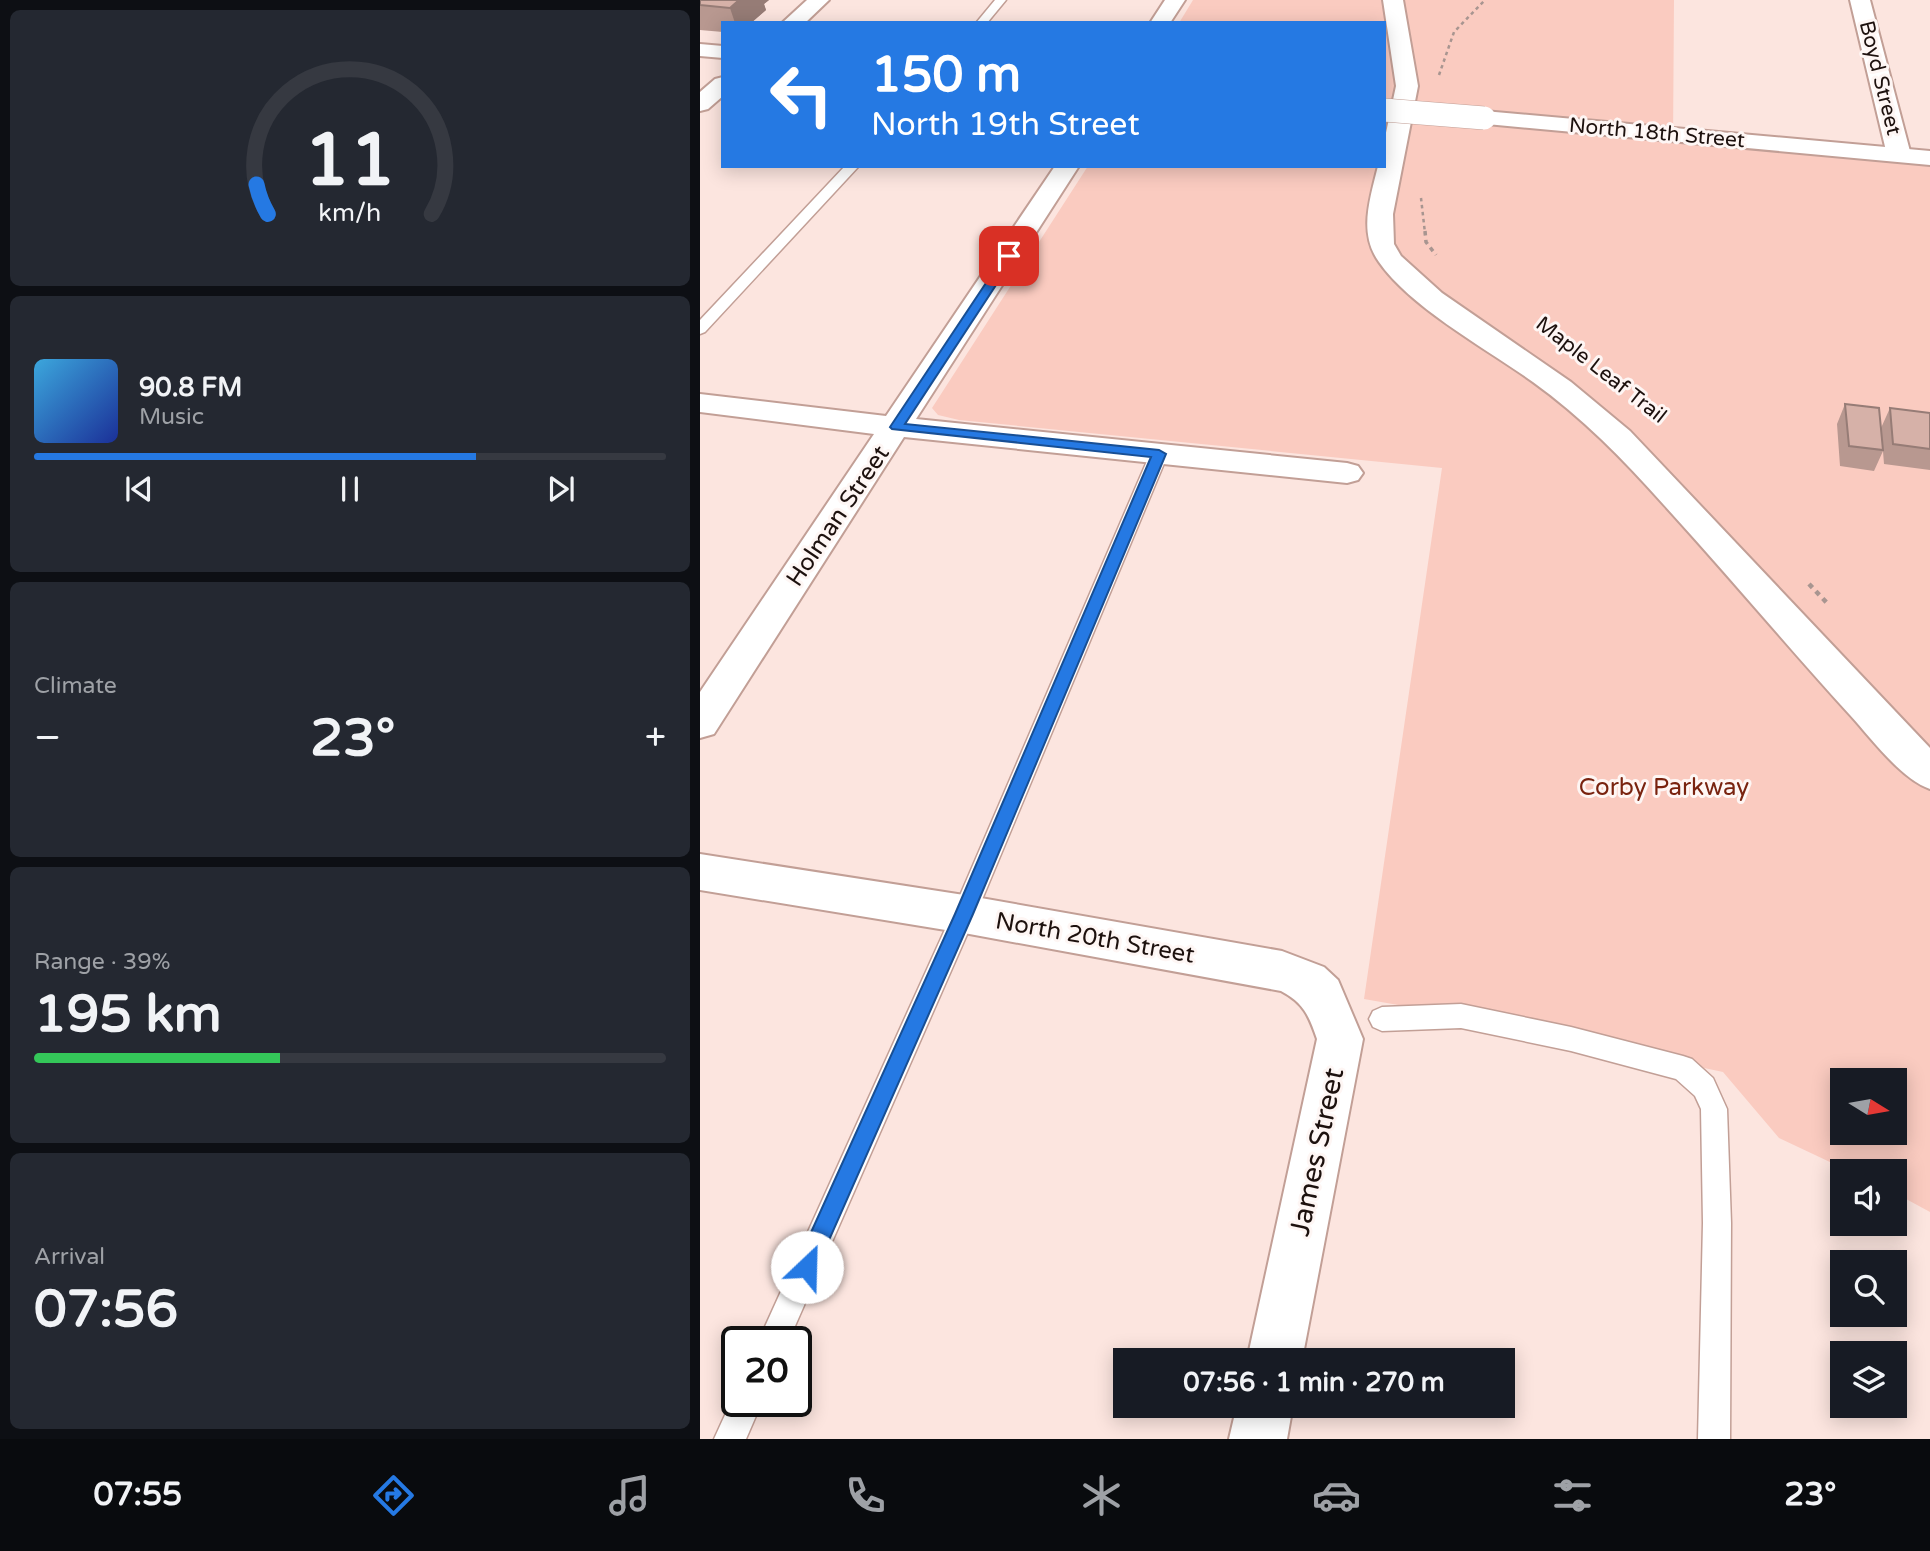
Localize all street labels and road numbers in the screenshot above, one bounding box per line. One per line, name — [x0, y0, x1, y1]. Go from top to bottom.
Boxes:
street label: Boyd Street — [1854, 18, 1906, 138]
street label: North 18th Street — [1568, 113, 1746, 153]
street label: Maple Leaf Trail — [1531, 311, 1671, 429]
street label: Holman Street — [780, 440, 896, 592]
street label: North 20th Street — [993, 906, 1197, 970]
street label: James Street — [1283, 1065, 1351, 1239]

